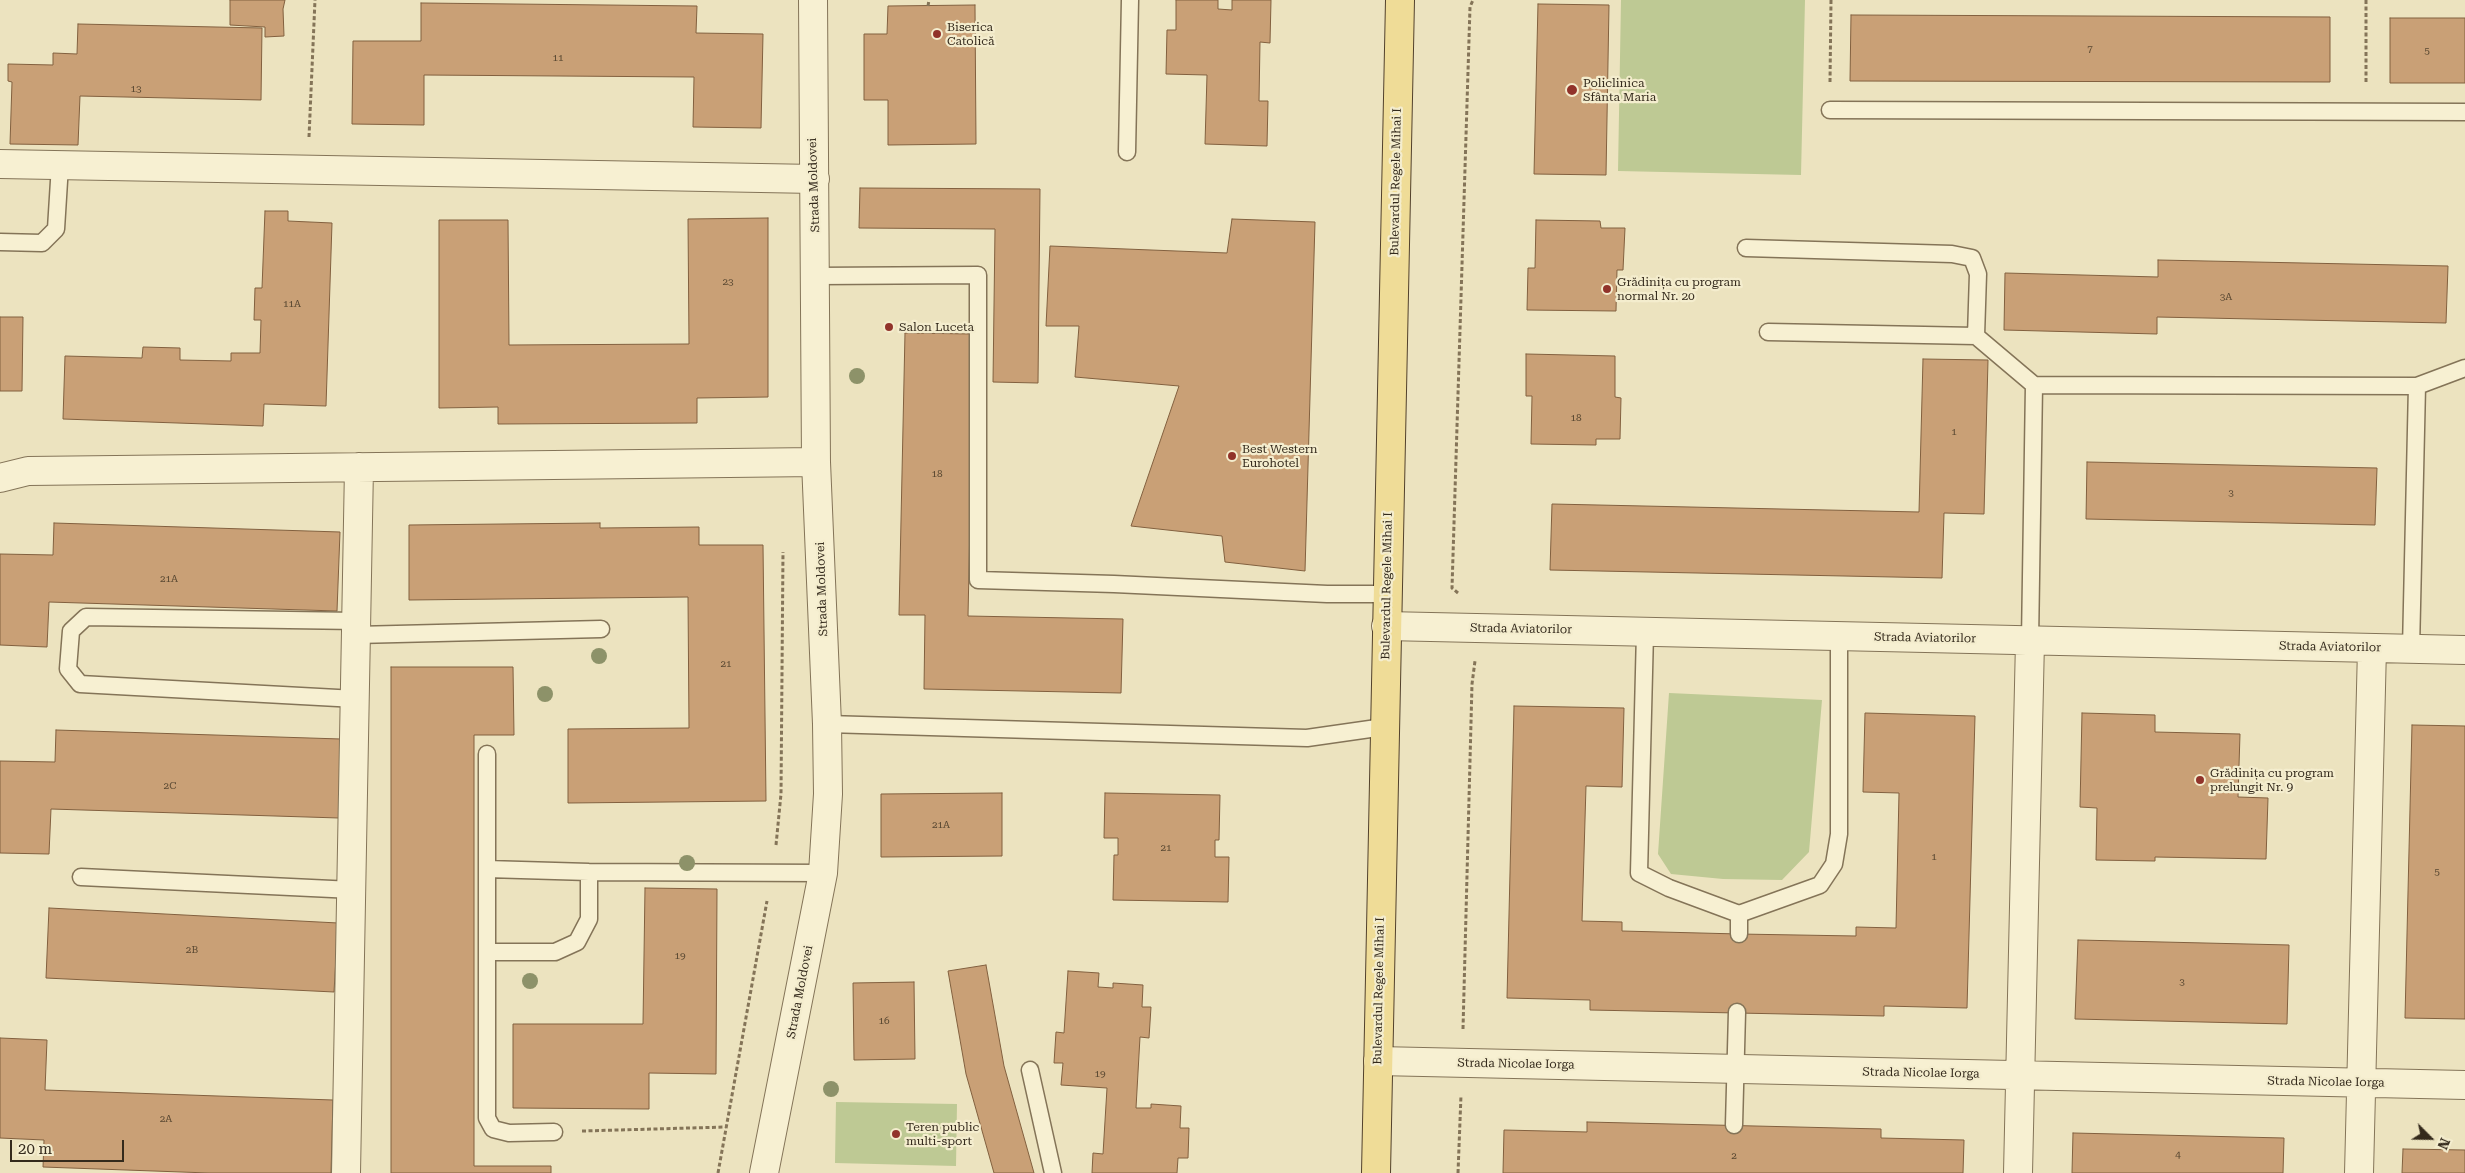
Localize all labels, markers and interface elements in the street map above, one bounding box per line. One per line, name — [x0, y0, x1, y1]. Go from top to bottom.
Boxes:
place label: Biserica Catolică — [947, 20, 994, 48]
marker: Biserica Catolică — [931, 28, 943, 40]
house number: 7 — [2087, 43, 2093, 55]
house number: 5 — [2424, 45, 2430, 57]
house number: 11 — [552, 52, 564, 64]
place label: Policlinica Sfânta Maria — [1583, 76, 1656, 104]
house number: 13 — [130, 83, 142, 95]
marker: Policlinica Sfânta Maria — [1565, 83, 1579, 97]
street label: Bulevardul Regele Mihai I — [1388, 108, 1404, 256]
street label: Strada Moldovei — [805, 137, 823, 233]
place label: Grădinița cu program normal Nr. 20 — [1617, 275, 1741, 303]
house number: 23 — [722, 276, 734, 288]
marker: Grădinița cu program normal Nr. 20 — [1601, 283, 1613, 295]
house number: 3A — [2220, 291, 2232, 303]
house number: 11A — [283, 298, 301, 310]
place label: Salon Luceta — [899, 320, 974, 334]
marker: Salon Luceta — [883, 321, 895, 333]
house number: 18 — [1570, 412, 1582, 424]
house number: 1 — [1951, 426, 1957, 438]
place label: Best Western Eurohotel — [1242, 442, 1317, 470]
marker: Best Western Eurohotel — [1226, 450, 1238, 462]
house number: 18 — [931, 468, 943, 480]
house number: 3 — [2228, 487, 2234, 499]
street label: Bulevardul Regele Mihai I — [1379, 512, 1395, 660]
street label: Strada Moldovei — [813, 541, 831, 637]
house number: 21A — [160, 573, 178, 585]
street label: Strada Aviatorilor — [1470, 621, 1572, 637]
street label: Strada Aviatorilor — [1874, 630, 1976, 646]
street label: Strada Aviatorilor — [2279, 639, 2381, 655]
house number: 21 — [720, 658, 732, 670]
place label: Grădinița cu program prelungit Nr. 9 — [2210, 766, 2334, 794]
marker: Grădinița cu program prelungit Nr. 9 — [2194, 774, 2206, 786]
house number: 2C — [164, 780, 176, 792]
house number: 21A — [932, 819, 950, 831]
house number: 21 — [1160, 842, 1172, 854]
house number: 1 — [1931, 851, 1937, 863]
house number: 5 — [2434, 866, 2440, 878]
street label: Bulevardul Regele Mihai I — [1371, 917, 1387, 1065]
house number: 2B — [186, 944, 198, 956]
street label: Strada Moldovei — [784, 944, 816, 1040]
house number: 19 — [674, 950, 686, 962]
house number: 3 — [2179, 976, 2185, 988]
house number: 16 — [878, 1015, 890, 1027]
street label: Strada Nicolae Iorga — [1457, 1056, 1575, 1072]
street label: Strada Nicolae Iorga — [1862, 1065, 1980, 1081]
house number: 19 — [1094, 1068, 1106, 1080]
street label: Strada Nicolae Iorga — [2267, 1074, 2385, 1090]
house number: 2A — [160, 1113, 172, 1125]
north arrow — [2405, 1113, 2455, 1163]
place label: Teren public multi-sport — [906, 1120, 979, 1148]
marker: Teren public multi-sport — [890, 1128, 902, 1140]
scale bar — [12, 1130, 126, 1162]
text: N — [2434, 1136, 2453, 1152]
text: 20 m — [18, 1140, 52, 1158]
house number: 4 — [2175, 1149, 2181, 1161]
house number: 2 — [1731, 1150, 1737, 1162]

